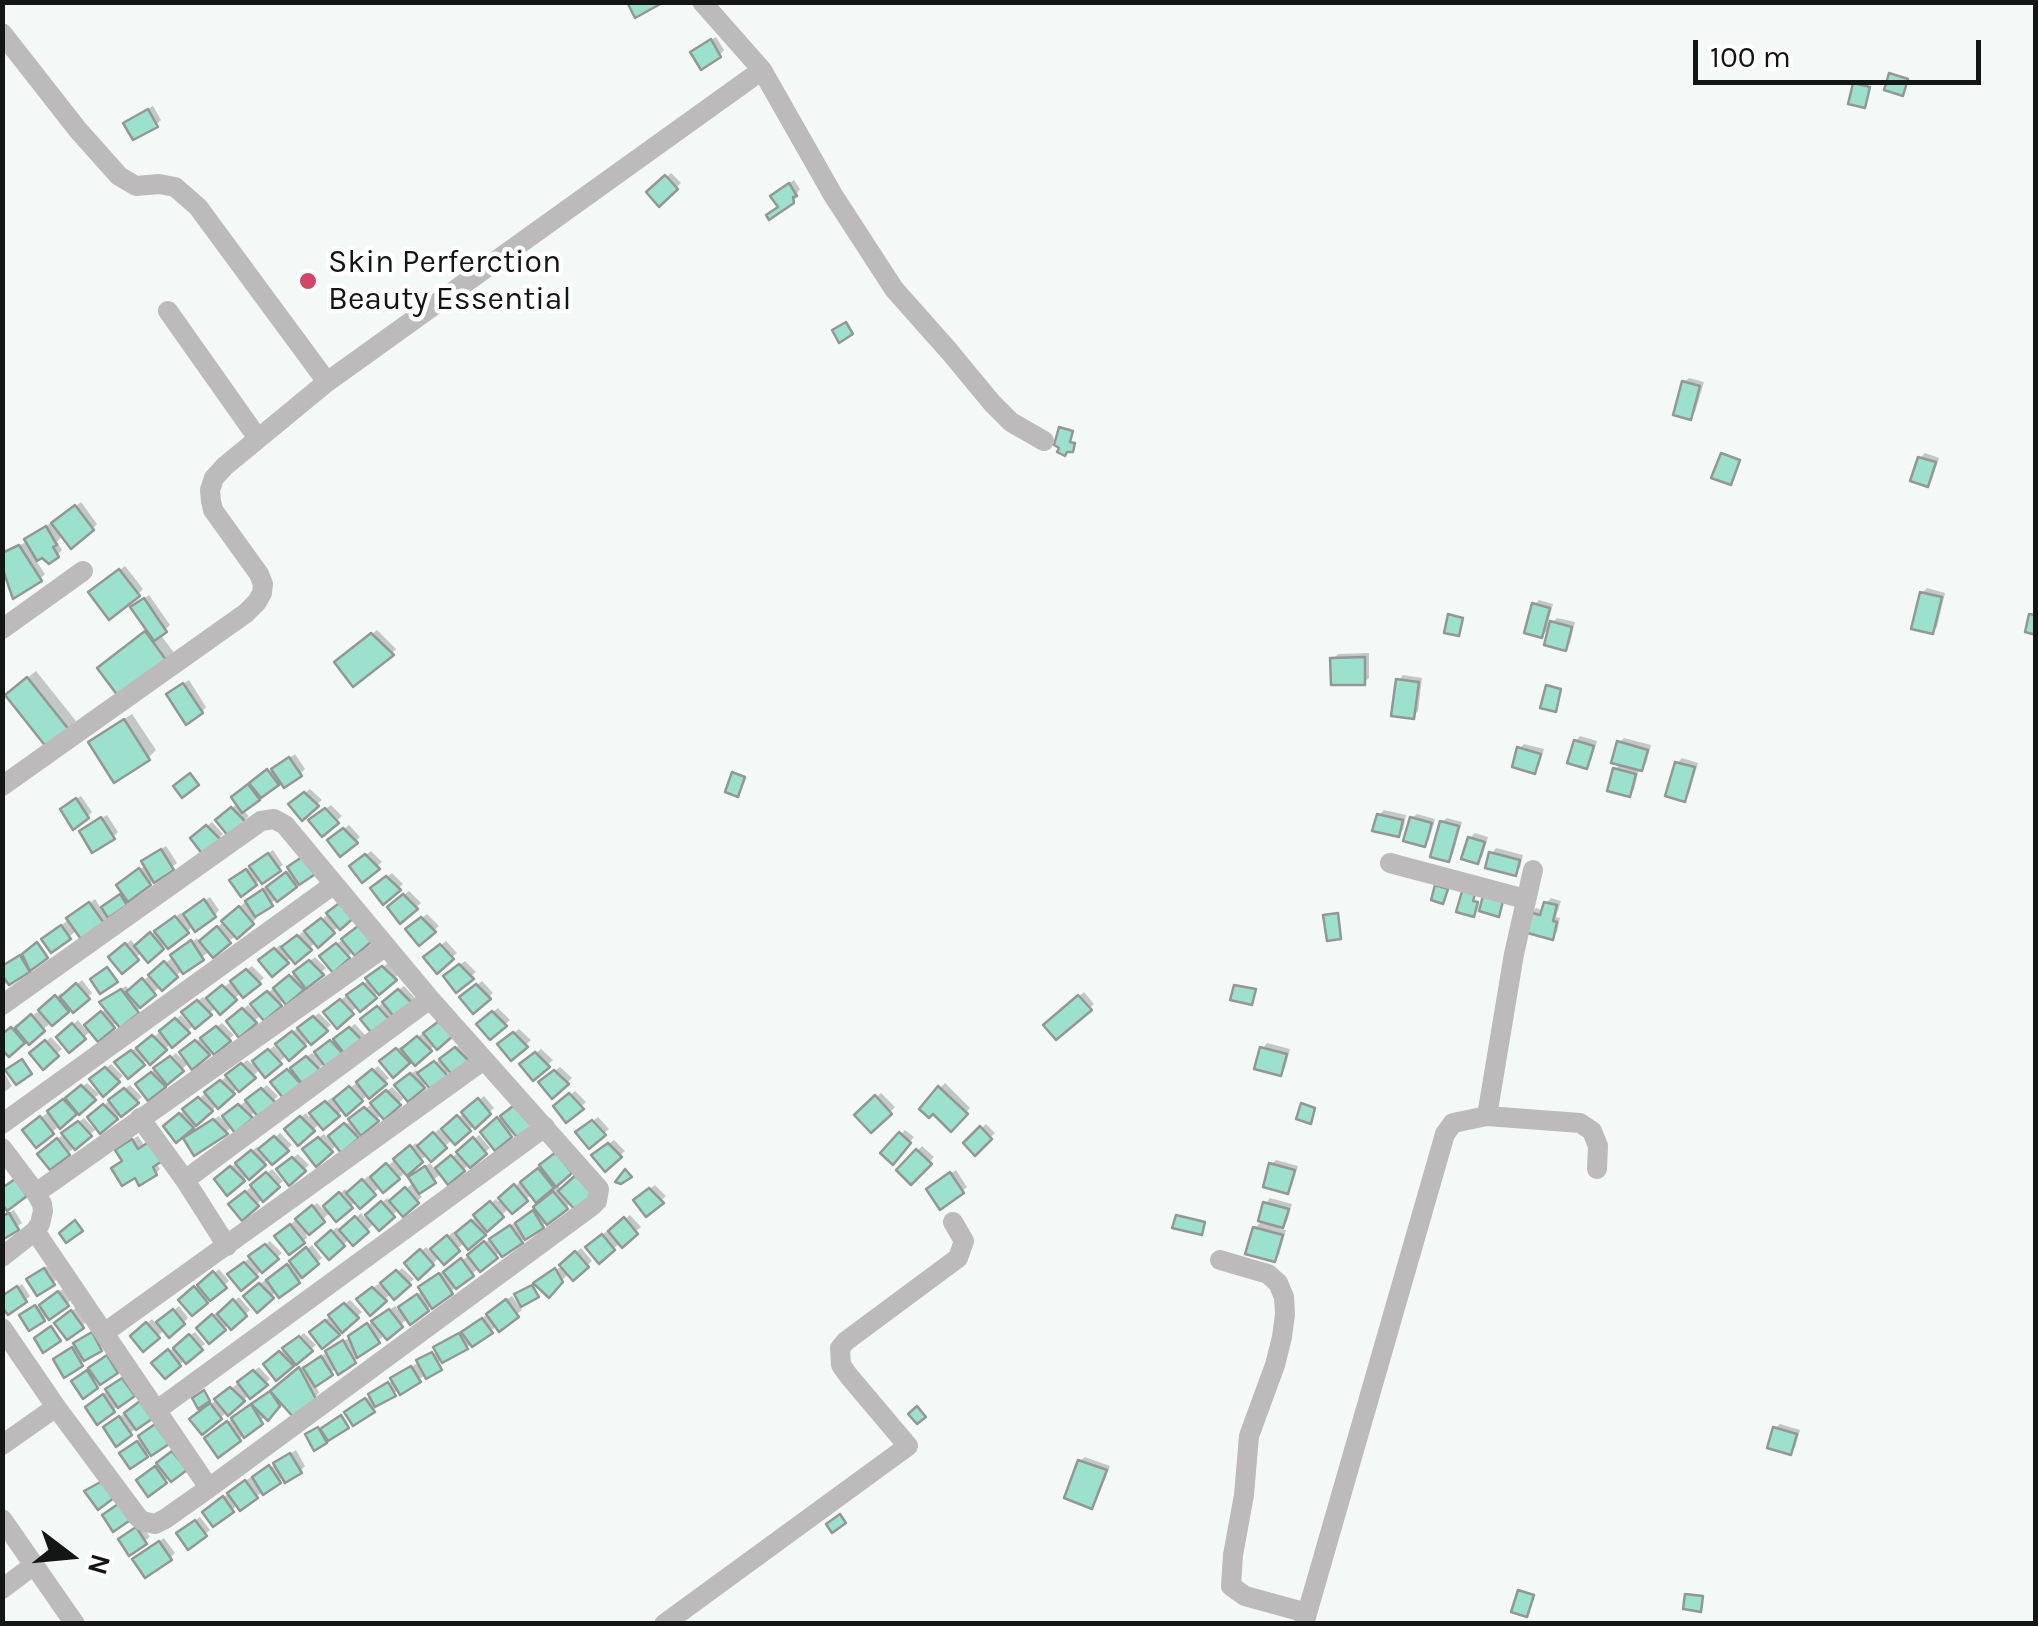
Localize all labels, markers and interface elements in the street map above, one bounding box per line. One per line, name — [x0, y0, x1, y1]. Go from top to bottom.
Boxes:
scale bar — [1698, 20, 1986, 82]
text: 100 m — [1710, 39, 1791, 75]
place label: Skin Perferction Beauty Essential — [328, 244, 571, 319]
marker: Skin Perferction Beauty Essential — [297, 270, 319, 292]
north arrow — [20, 1506, 120, 1606]
text: N — [81, 1550, 118, 1579]

